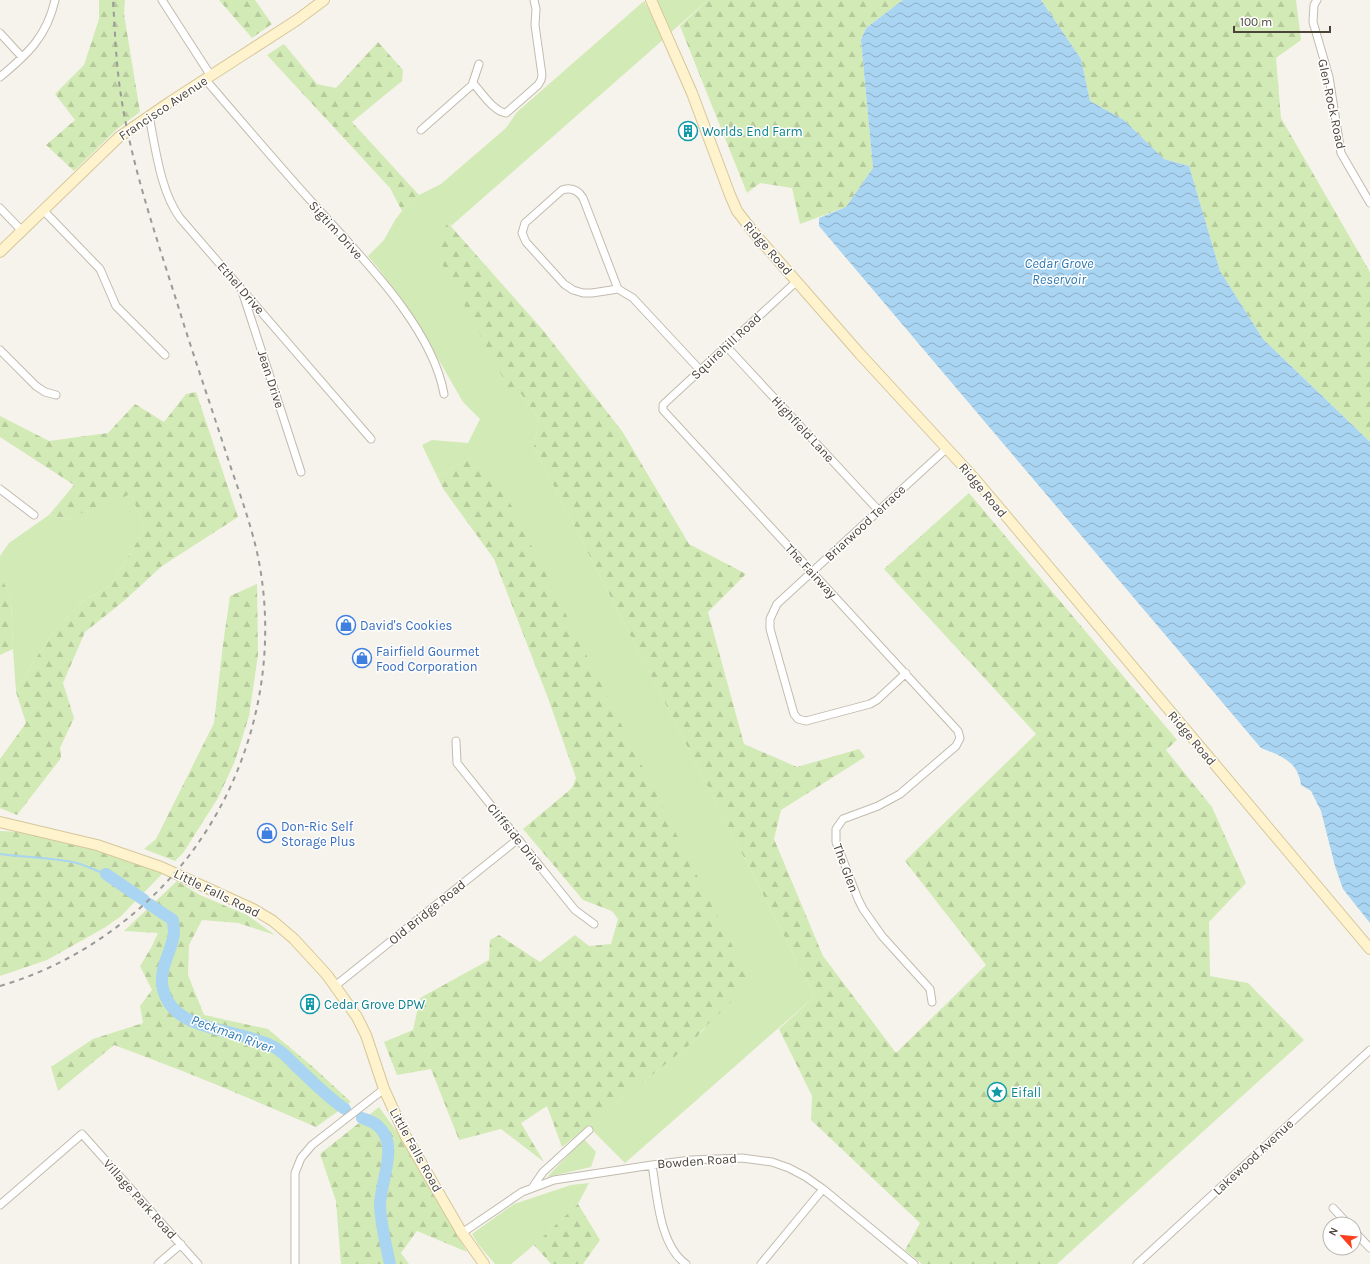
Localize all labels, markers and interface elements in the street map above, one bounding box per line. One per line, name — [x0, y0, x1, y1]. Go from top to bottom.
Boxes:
scale bar — [1234, 8, 1330, 34]
text: 100 m — [1240, 15, 1272, 29]
street label: Glen Rock Road — [1315, 58, 1349, 150]
street label: Francisco Avenue — [116, 73, 210, 143]
building icon: Worlds End Farm — [677, 120, 699, 142]
place label: Worlds End Farm — [702, 124, 803, 139]
street label: Sigtim Drive — [306, 198, 366, 263]
street label: Ridge Road — [741, 218, 795, 278]
water label: Cedar Grove Reservoir — [1024, 255, 1094, 288]
street label: Ethel Drive — [214, 259, 268, 317]
street label: Squirehill Road — [688, 310, 765, 383]
street label: Jean Drive — [255, 348, 288, 410]
street label: Highfield Lane — [769, 393, 838, 465]
street label: Ridge Road — [956, 460, 1010, 520]
street label: Briarwood Terrace — [821, 481, 909, 564]
street label: The Fairway — [782, 541, 840, 601]
shop icon: David's Cookies — [335, 614, 357, 636]
place label: David's Cookies — [360, 618, 453, 633]
place label: Fairfield Gourmet Food Corporation — [376, 644, 480, 674]
shop icon: Fairfield Gourmet Food Corporation — [351, 647, 373, 669]
street label: Ridge Road — [1165, 708, 1219, 768]
street label: Cliffside Drive — [484, 800, 548, 874]
place label: Don-Ric Self Storage Plus — [281, 819, 356, 849]
shop icon: Don-Ric Self Storage Plus — [256, 822, 278, 844]
street label: The Glen — [830, 842, 862, 894]
street label: Little Falls Road — [172, 866, 262, 920]
street label: Old Bridge Road — [386, 877, 468, 947]
building icon: Cedar Grove DPW — [299, 993, 321, 1015]
place label: Cedar Grove DPW — [324, 997, 426, 1012]
water label: Peckman River — [189, 1011, 276, 1057]
place icon: Eifall — [986, 1081, 1008, 1103]
place label: Eifall — [1011, 1085, 1041, 1100]
street label: Little Falls Road — [387, 1105, 445, 1195]
street label: Lakewood Avenue — [1210, 1116, 1297, 1198]
street label: Bowden Road — [657, 1151, 737, 1171]
street label: Village Park Road — [100, 1156, 180, 1242]
north arrow — [1322, 1216, 1362, 1256]
text: N — [1326, 1225, 1341, 1238]

